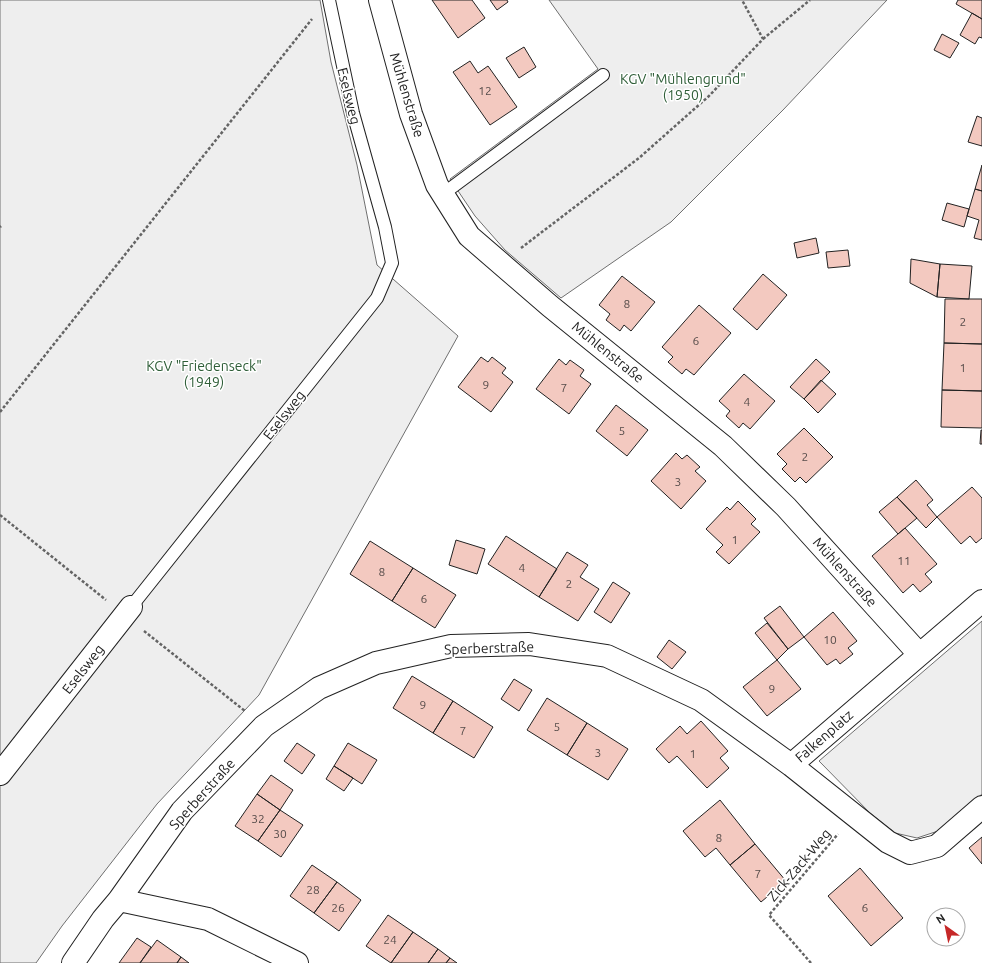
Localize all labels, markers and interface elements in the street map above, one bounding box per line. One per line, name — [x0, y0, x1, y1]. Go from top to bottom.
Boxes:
street label: Mühlenstraße — [387, 51, 427, 139]
street label: Eselsweg — [334, 66, 364, 126]
park label: KGV "Mühlengrund" (1950) — [620, 71, 746, 103]
house number: 12 — [478, 84, 492, 97]
house number: 8 — [624, 297, 631, 310]
house number: 2 — [960, 315, 966, 328]
street label: Mühlenstraße — [569, 318, 647, 386]
house number: 6 — [693, 334, 700, 347]
park label: KGV "Friedenseck" (1949) — [146, 358, 262, 390]
house number: 1 — [960, 361, 966, 374]
house number: 9 — [483, 378, 489, 391]
house number: 7 — [561, 381, 567, 394]
street label: Eselsweg — [260, 387, 308, 443]
house number: 4 — [744, 395, 751, 408]
house number: 5 — [619, 424, 625, 437]
house number: 2 — [802, 450, 808, 463]
house number: 3 — [675, 475, 681, 488]
house number: 1 — [732, 533, 738, 546]
street label: Mühlenstraße — [810, 534, 880, 610]
house number: 11 — [897, 554, 911, 567]
house number: 4 — [519, 561, 526, 574]
house number: 8 — [379, 565, 386, 578]
house number: 2 — [566, 577, 572, 590]
house number: 6 — [421, 592, 428, 605]
house number: 10 — [823, 633, 837, 646]
street label: Sperberstraße — [444, 638, 534, 658]
street label: Eselsweg — [59, 641, 107, 697]
house number: 9 — [769, 682, 775, 695]
house number: 9 — [420, 698, 426, 711]
street label: Falkenplatz — [792, 707, 856, 765]
house number: 5 — [554, 720, 560, 733]
house number: 7 — [460, 724, 466, 737]
house number: 3 — [595, 746, 601, 759]
house number: 1 — [690, 747, 696, 760]
street label: Sperberstraße — [166, 755, 238, 833]
house number: 32 — [251, 812, 265, 825]
street label: Zick-Zack-Weg — [764, 825, 834, 905]
house number: 30 — [273, 827, 287, 840]
house number: 8 — [716, 831, 723, 844]
house number: 7 — [755, 867, 761, 880]
house number: 28 — [306, 883, 320, 896]
house number: 26 — [331, 901, 345, 914]
house number: 6 — [862, 901, 869, 914]
north arrow — [926, 907, 966, 947]
text: N — [934, 911, 947, 926]
house number: 24 — [383, 933, 397, 946]

